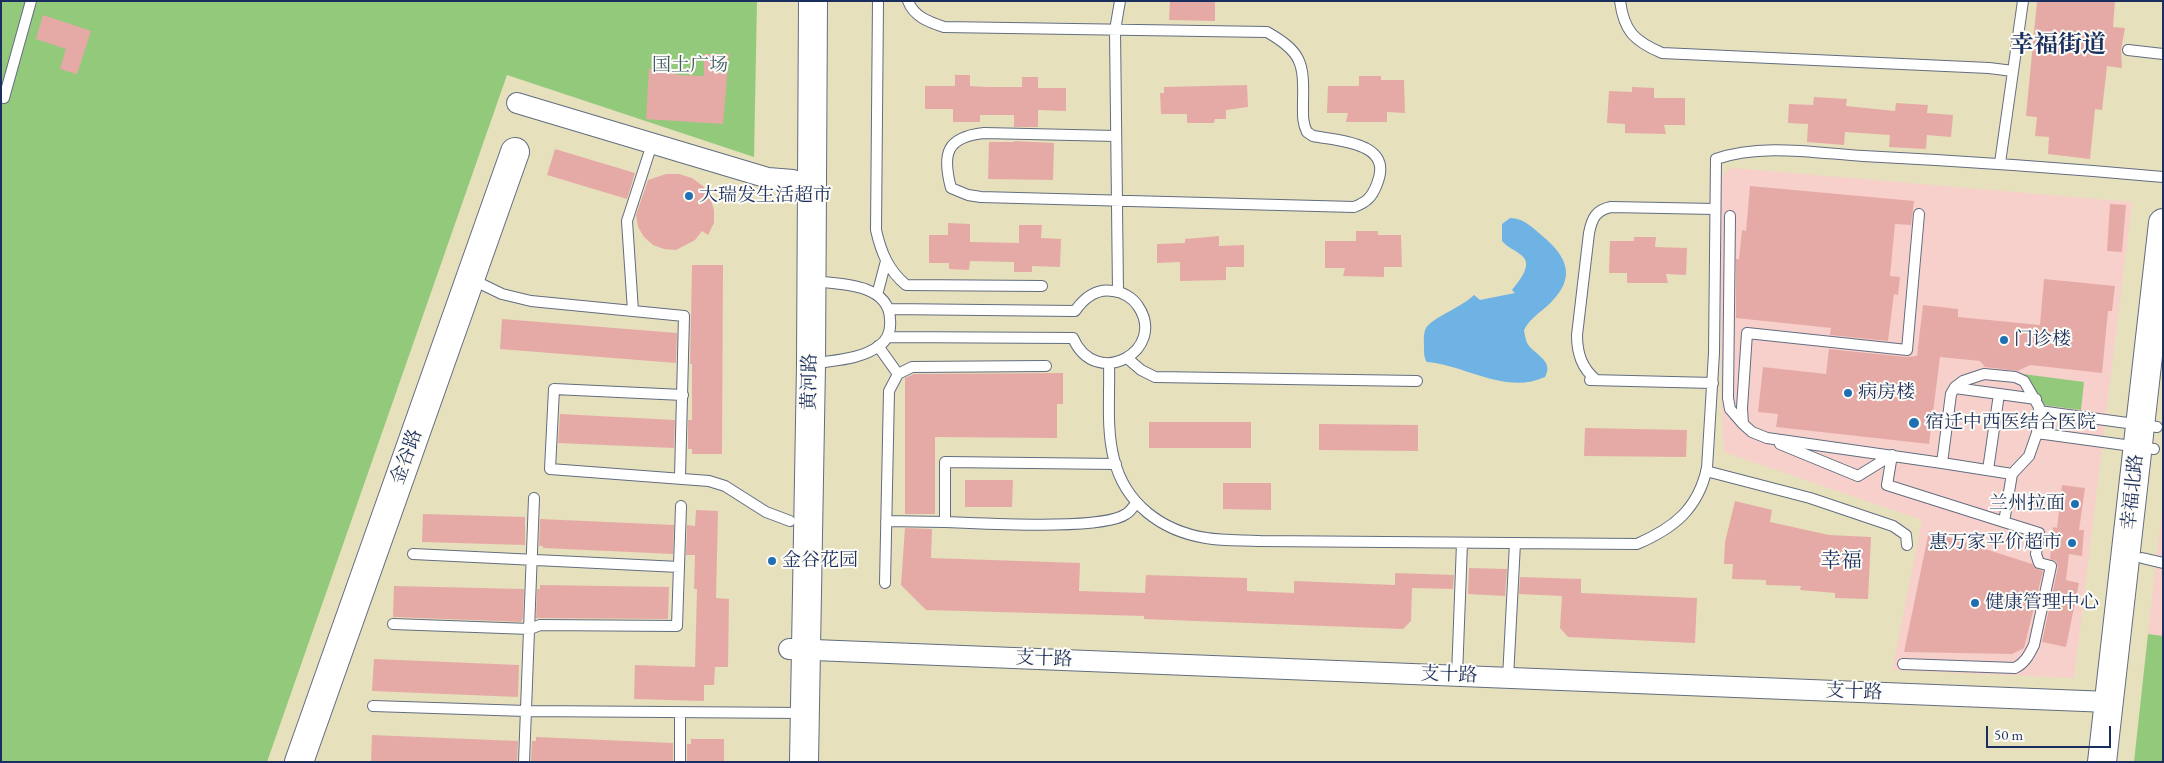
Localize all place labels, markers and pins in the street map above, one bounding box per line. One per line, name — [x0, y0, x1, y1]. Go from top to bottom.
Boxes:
place label: 大瑞发生活超市 — [699, 185, 832, 207]
marker: 大瑞发生活超市 — [683, 190, 695, 202]
place label: 门诊楼 — [2014, 329, 2071, 351]
marker: 门诊楼 — [1998, 334, 2010, 346]
place label: 病房楼 — [1858, 382, 1915, 404]
marker: 病房楼 — [1842, 387, 1854, 399]
place label: 宿迁中西医结合医院 — [1925, 412, 2096, 434]
marker: 宿迁中西医结合医院 — [1907, 416, 1921, 430]
place label: 兰州拉面 — [1989, 493, 2065, 515]
marker: 兰州拉面 — [2069, 498, 2081, 510]
place label: 惠万家平价超市 — [1929, 532, 2062, 554]
marker: 惠万家平价超市 — [2066, 537, 2078, 549]
place label: 金谷花园 — [782, 550, 858, 572]
marker: 金谷花园 — [766, 555, 778, 567]
place label: 健康管理中心 — [1985, 592, 2099, 614]
marker: 健康管理中心 — [1969, 597, 1981, 609]

